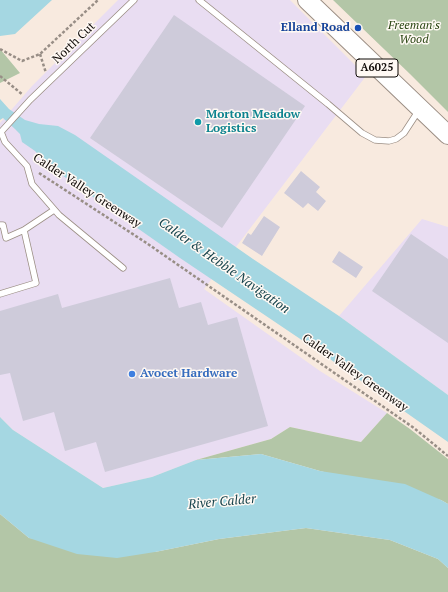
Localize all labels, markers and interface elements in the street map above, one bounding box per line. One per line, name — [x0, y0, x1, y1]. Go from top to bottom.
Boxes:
street label: North Cut — [50, 19, 98, 67]
park label: Freeman's Wood — [388, 19, 440, 47]
place label: Elland Road — [281, 21, 350, 35]
marker: Elland Road — [353, 23, 363, 33]
road number: A6025 — [356, 59, 398, 77]
place label: Morton Meadow Logistics — [206, 108, 300, 136]
marker: Morton Meadow Logistics — [193, 117, 203, 127]
street label: Calder Valley Greenway — [30, 151, 144, 231]
water label: Calder & Hebble Navigation — [155, 215, 293, 317]
street label: Calder Valley Greenway — [299, 331, 411, 415]
place label: Avocet Hardware — [140, 367, 237, 381]
marker: Avocet Hardware — [127, 369, 137, 379]
water label: River Calder — [187, 491, 257, 513]

